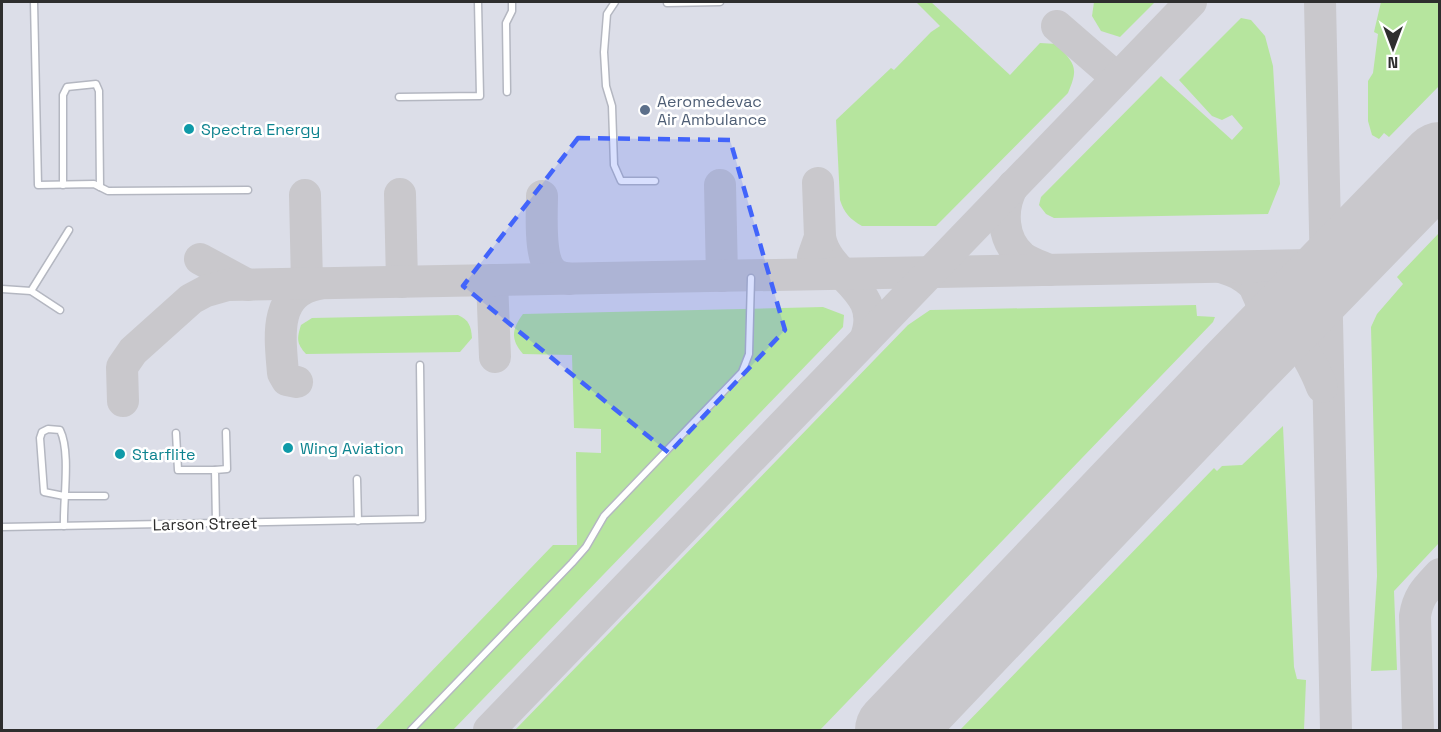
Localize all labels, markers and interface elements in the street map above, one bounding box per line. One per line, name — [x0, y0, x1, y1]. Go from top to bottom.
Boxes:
north arrow — [1363, 18, 1423, 78]
text: N — [1388, 52, 1398, 73]
place label: Aeromedevac Air Ambulance — [657, 91, 767, 130]
marker: Aeromedevac Air Ambulance — [638, 103, 652, 117]
place label: Spectra Energy — [201, 119, 320, 140]
marker: Spectra Energy — [182, 122, 196, 136]
place label: Wing Aviation — [300, 438, 404, 459]
marker: Wing Aviation — [281, 441, 295, 455]
place label: Starflite — [132, 444, 195, 465]
marker: Starflite — [113, 447, 127, 461]
street label: Larson Street — [152, 513, 258, 535]

